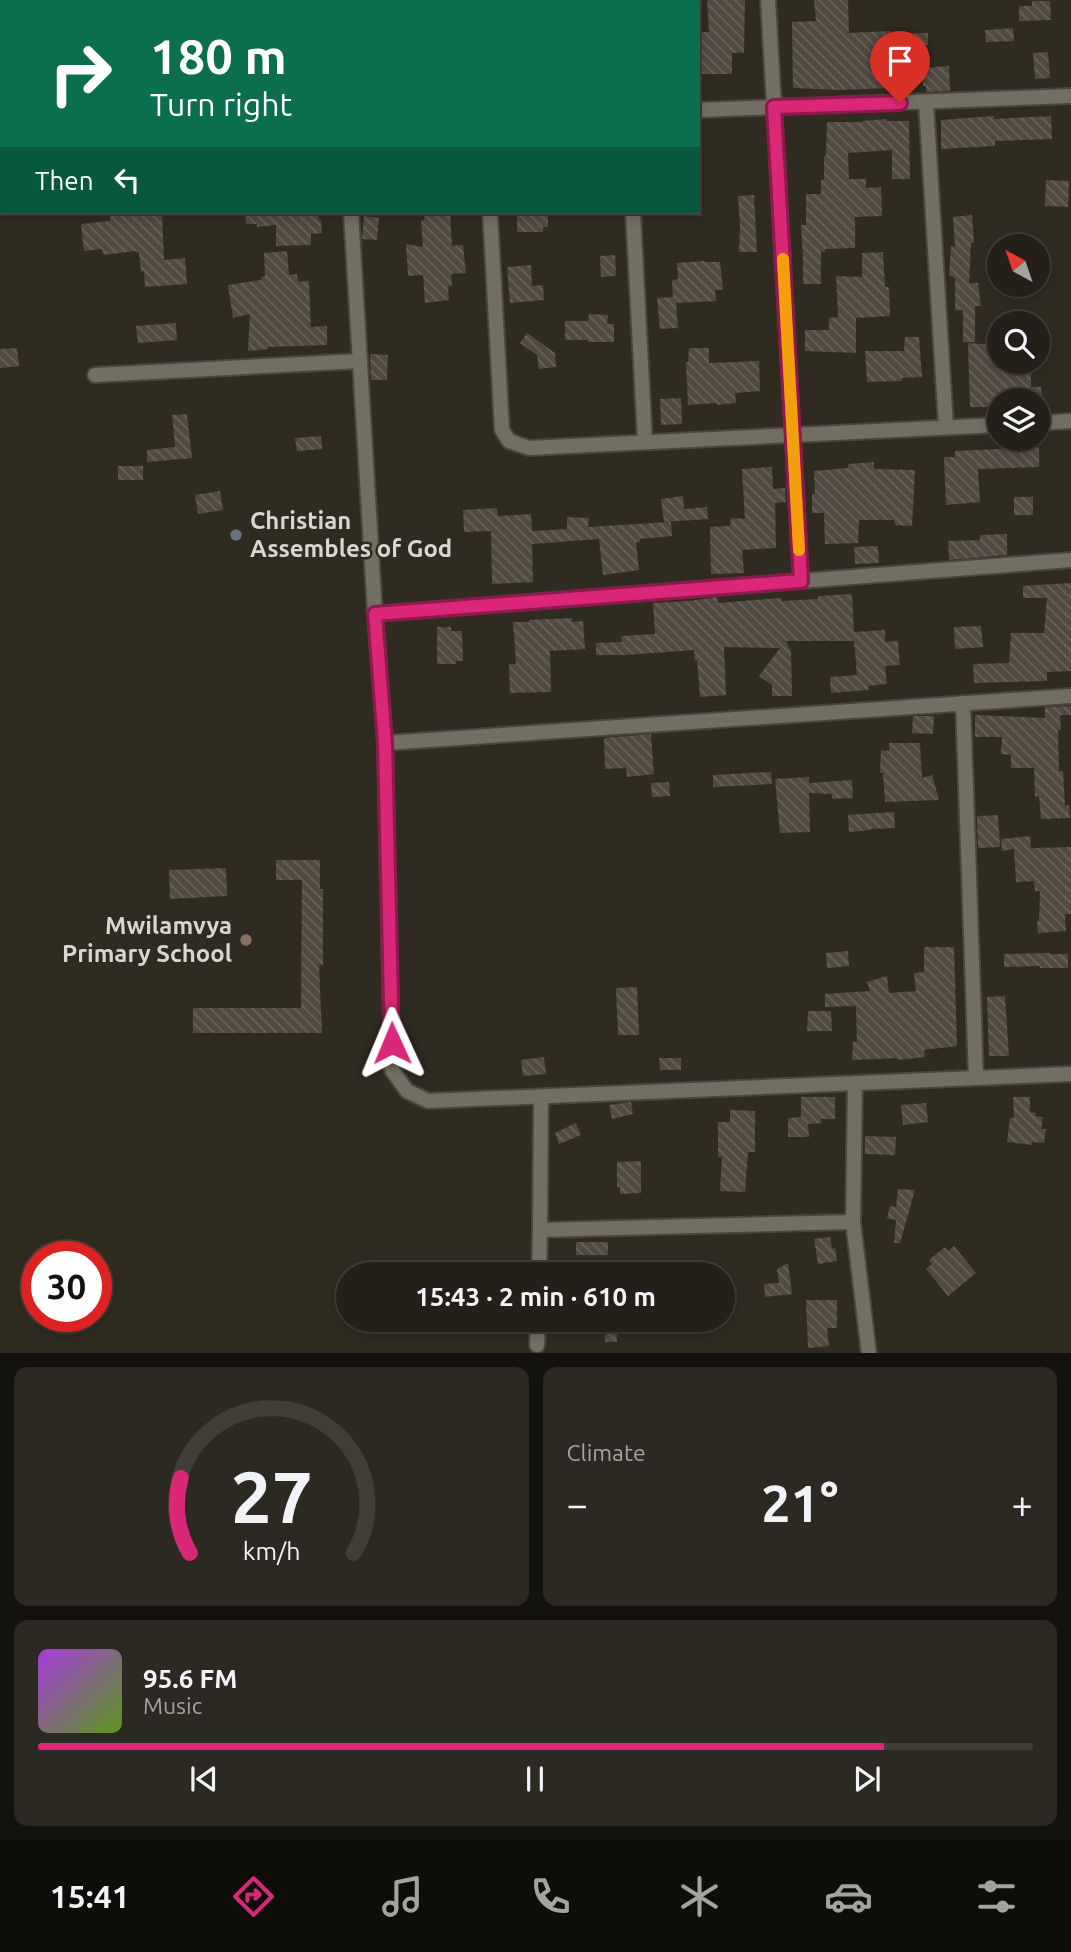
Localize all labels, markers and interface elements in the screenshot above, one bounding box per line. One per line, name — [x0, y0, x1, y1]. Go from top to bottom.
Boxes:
icon: right — [35, 28, 126, 119]
text: 180 m — [150, 28, 287, 83]
pin — [870, 31, 930, 103]
icon: arrive — [881, 42, 919, 80]
text: Turn right — [150, 86, 292, 122]
icon: left — [108, 161, 146, 199]
text: Then — [35, 166, 94, 195]
north arrow — [987, 234, 1050, 298]
map controls — [987, 234, 1050, 451]
button: search — [987, 311, 1050, 374]
button: layers — [987, 388, 1050, 451]
place label: Christian Assembles of God — [250, 507, 452, 562]
marker: Christian Assembles of God — [228, 527, 244, 543]
place label: Mwilamvya Primary School — [62, 912, 232, 967]
marker: Mwilamvya Primary School — [238, 932, 254, 948]
position arrow — [355, 1006, 429, 1080]
speed limit sign: 30 — [21, 1241, 112, 1332]
text: 15:43 · 2 min · 610 m — [415, 1282, 656, 1311]
text: Climate — [567, 1440, 646, 1465]
text: 27 — [230, 1455, 312, 1537]
text: 21° — [761, 1474, 838, 1532]
text: − — [567, 1483, 588, 1525]
text: + — [1012, 1483, 1033, 1525]
text: km/h — [242, 1536, 300, 1564]
text: 95.6 FM — [143, 1664, 237, 1693]
text: Music — [143, 1693, 202, 1718]
icon: previous — [185, 1760, 223, 1798]
icon: pause — [516, 1760, 554, 1798]
icon: next — [848, 1760, 886, 1798]
icon: directions — [229, 1872, 278, 1921]
icon: music — [378, 1872, 427, 1921]
icon: phone — [526, 1872, 575, 1921]
icon: climate — [675, 1872, 724, 1921]
icon: car — [824, 1872, 873, 1921]
icon: filters — [972, 1872, 1021, 1921]
text: 15:41 — [50, 1878, 130, 1914]

